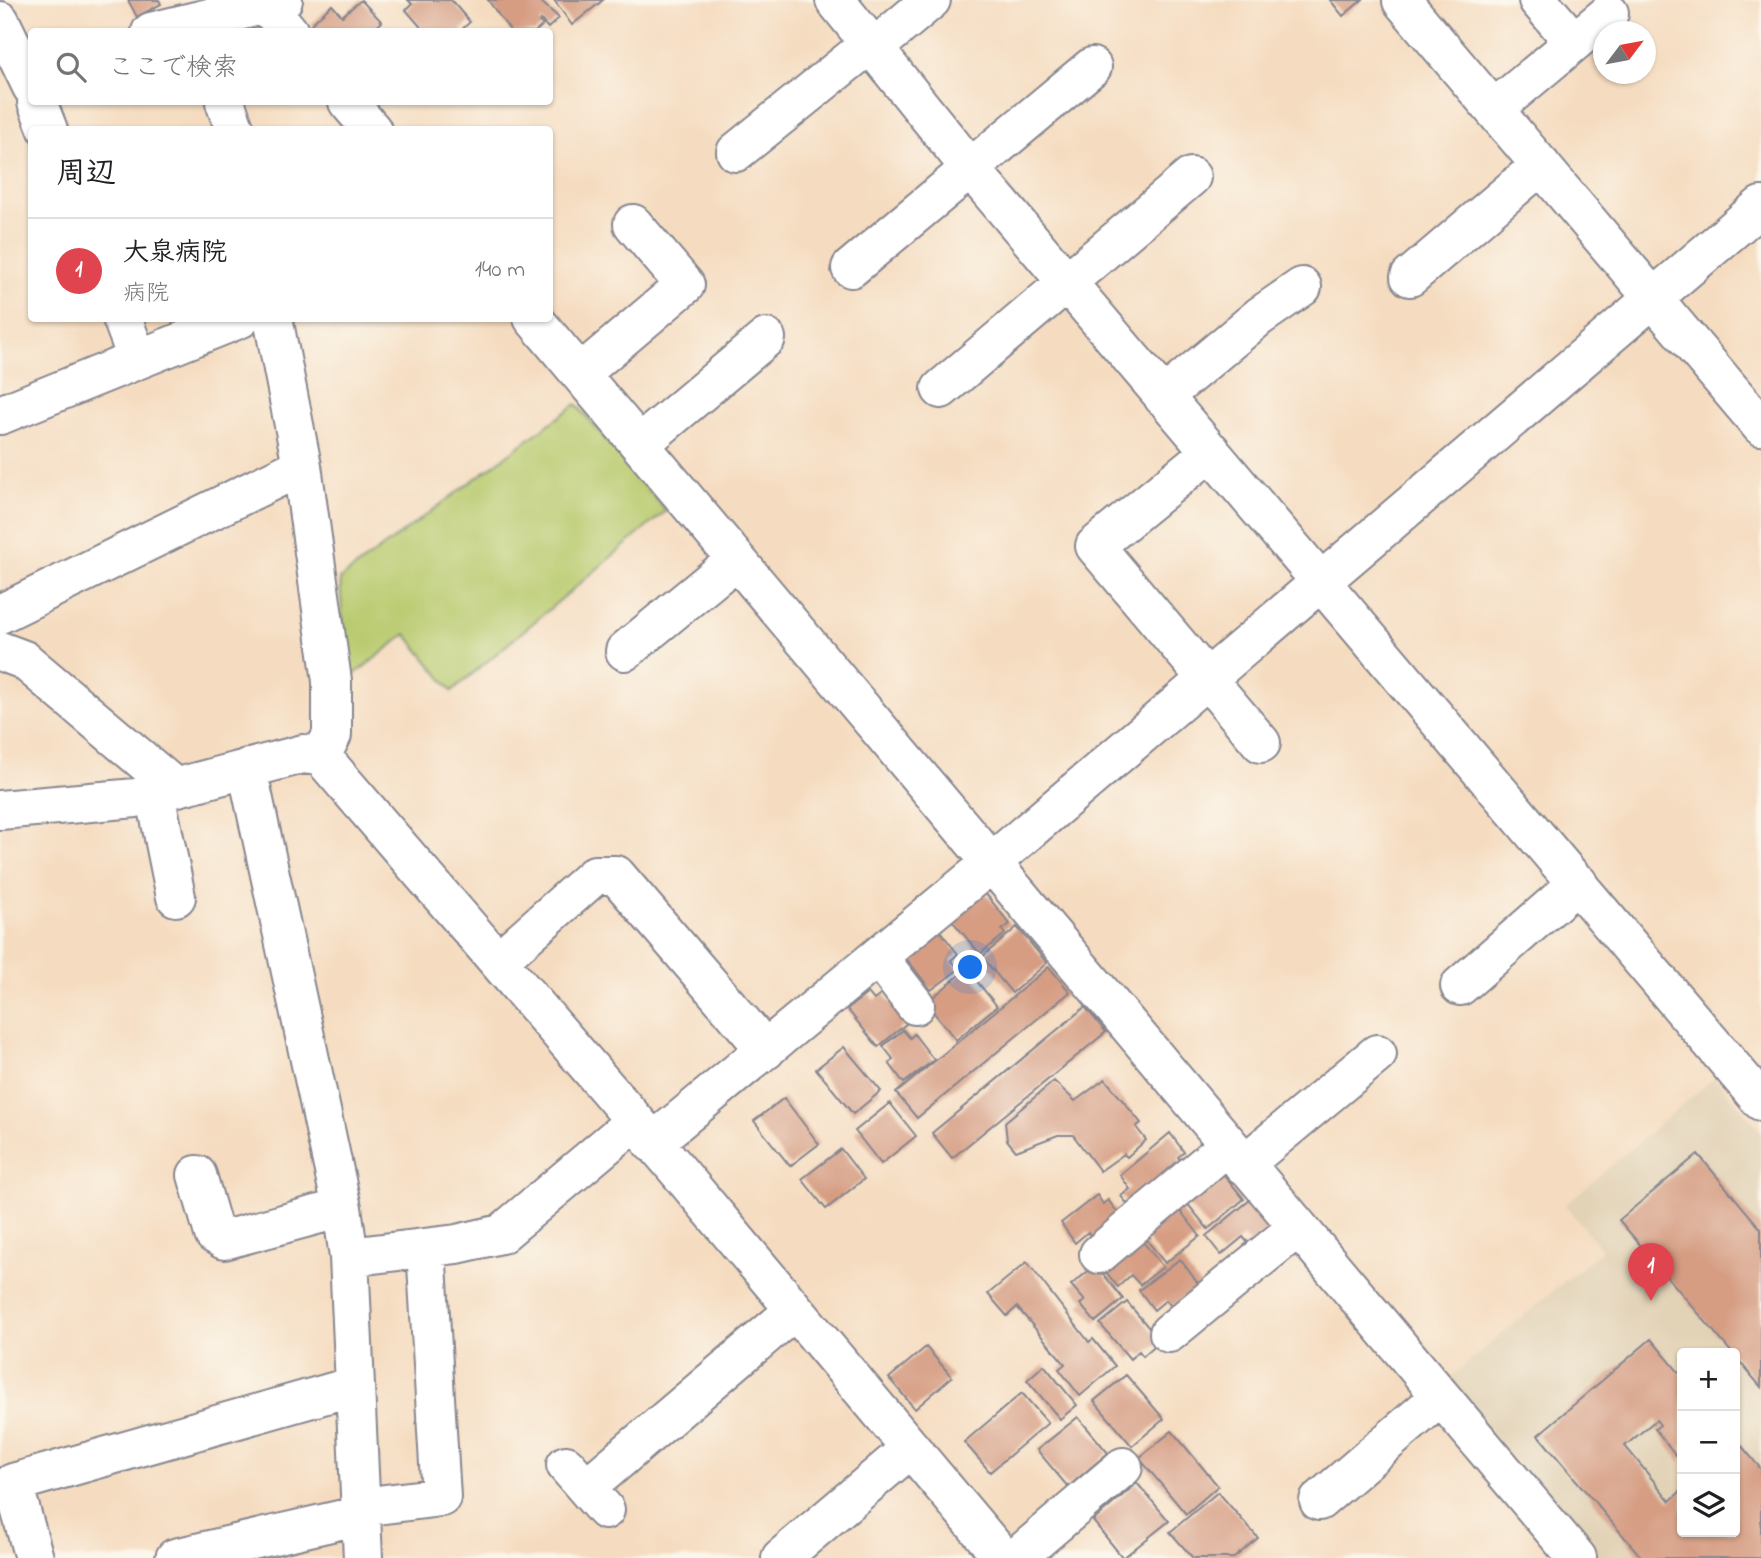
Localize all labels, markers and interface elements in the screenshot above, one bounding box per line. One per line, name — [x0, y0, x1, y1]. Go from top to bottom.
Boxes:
north arrow — [1593, 21, 1656, 84]
search box — [28, 28, 553, 105]
icon: search — [52, 48, 90, 86]
text: ここで検索 — [108, 50, 238, 88]
text: 周辺 — [56, 153, 116, 197]
text: 大泉病院 — [123, 235, 227, 273]
text: 1 — [75, 254, 83, 287]
text: 140 m — [475, 254, 525, 287]
text: 病院 — [123, 278, 169, 311]
your location — [953, 950, 987, 984]
pin: 1 — [1628, 1243, 1674, 1301]
map controls — [1677, 1348, 1740, 1537]
button: + — [1677, 1348, 1740, 1411]
button: − — [1677, 1411, 1740, 1474]
button: layers — [1677, 1474, 1740, 1537]

